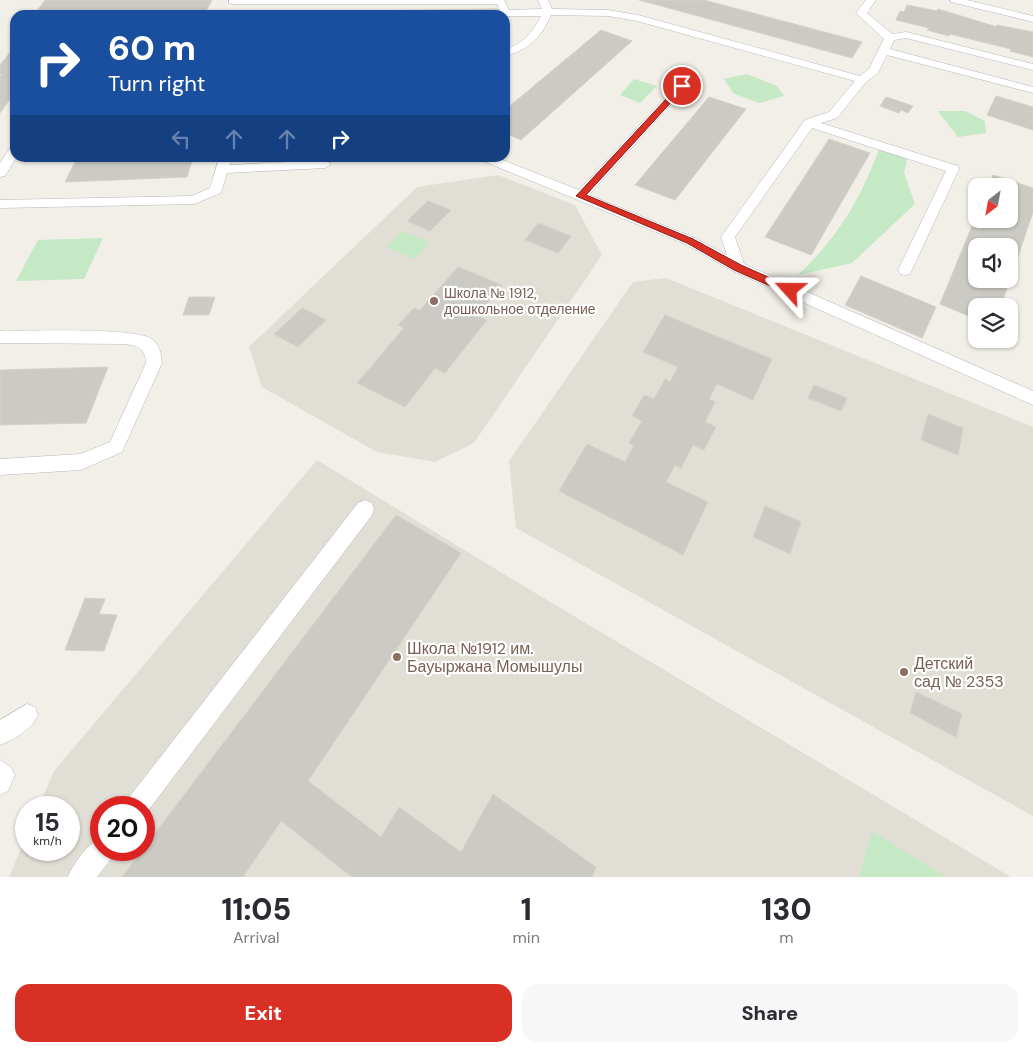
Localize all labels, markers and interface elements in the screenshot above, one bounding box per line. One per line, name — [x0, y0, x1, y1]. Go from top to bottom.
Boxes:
text: 60 m — [108, 25, 196, 71]
icon: right — [25, 30, 90, 95]
pin — [661, 65, 703, 107]
text: Turn right — [108, 69, 205, 98]
icon: arrive — [668, 72, 696, 100]
icon: left — [167, 125, 195, 153]
icon: ahead — [220, 125, 248, 153]
icon: ahead — [273, 125, 301, 153]
icon: right — [326, 125, 354, 153]
north arrow — [968, 178, 1018, 228]
map controls — [968, 178, 1018, 348]
button: sound — [968, 238, 1018, 288]
position arrow — [763, 263, 815, 315]
place label: Школа № 1912, дошкольное отделение — [444, 284, 596, 318]
marker: Школа № 1912, дошкольное отделение — [428, 295, 440, 307]
button: layers — [968, 298, 1018, 348]
place label: Школа №1912 им. Бауыржана Момышулы — [407, 638, 582, 677]
marker: Школа №1912 им. Бауыржана Момышулы — [391, 651, 403, 663]
place label: Детский сад № 2353 — [914, 653, 1004, 692]
marker: Детский сад № 2353 — [898, 666, 910, 678]
speed limit sign: 20 — [90, 796, 155, 861]
text: 15 — [35, 806, 60, 839]
text: km/h — [33, 833, 62, 849]
text: 11:05 — [221, 890, 291, 929]
text: 1 — [521, 890, 532, 929]
text: 130 — [761, 890, 812, 929]
text: Arrival — [233, 927, 280, 948]
text: min — [513, 927, 540, 948]
text: m — [779, 927, 794, 948]
button: Exit — [15, 984, 512, 1042]
button: Share — [522, 984, 1018, 1042]

